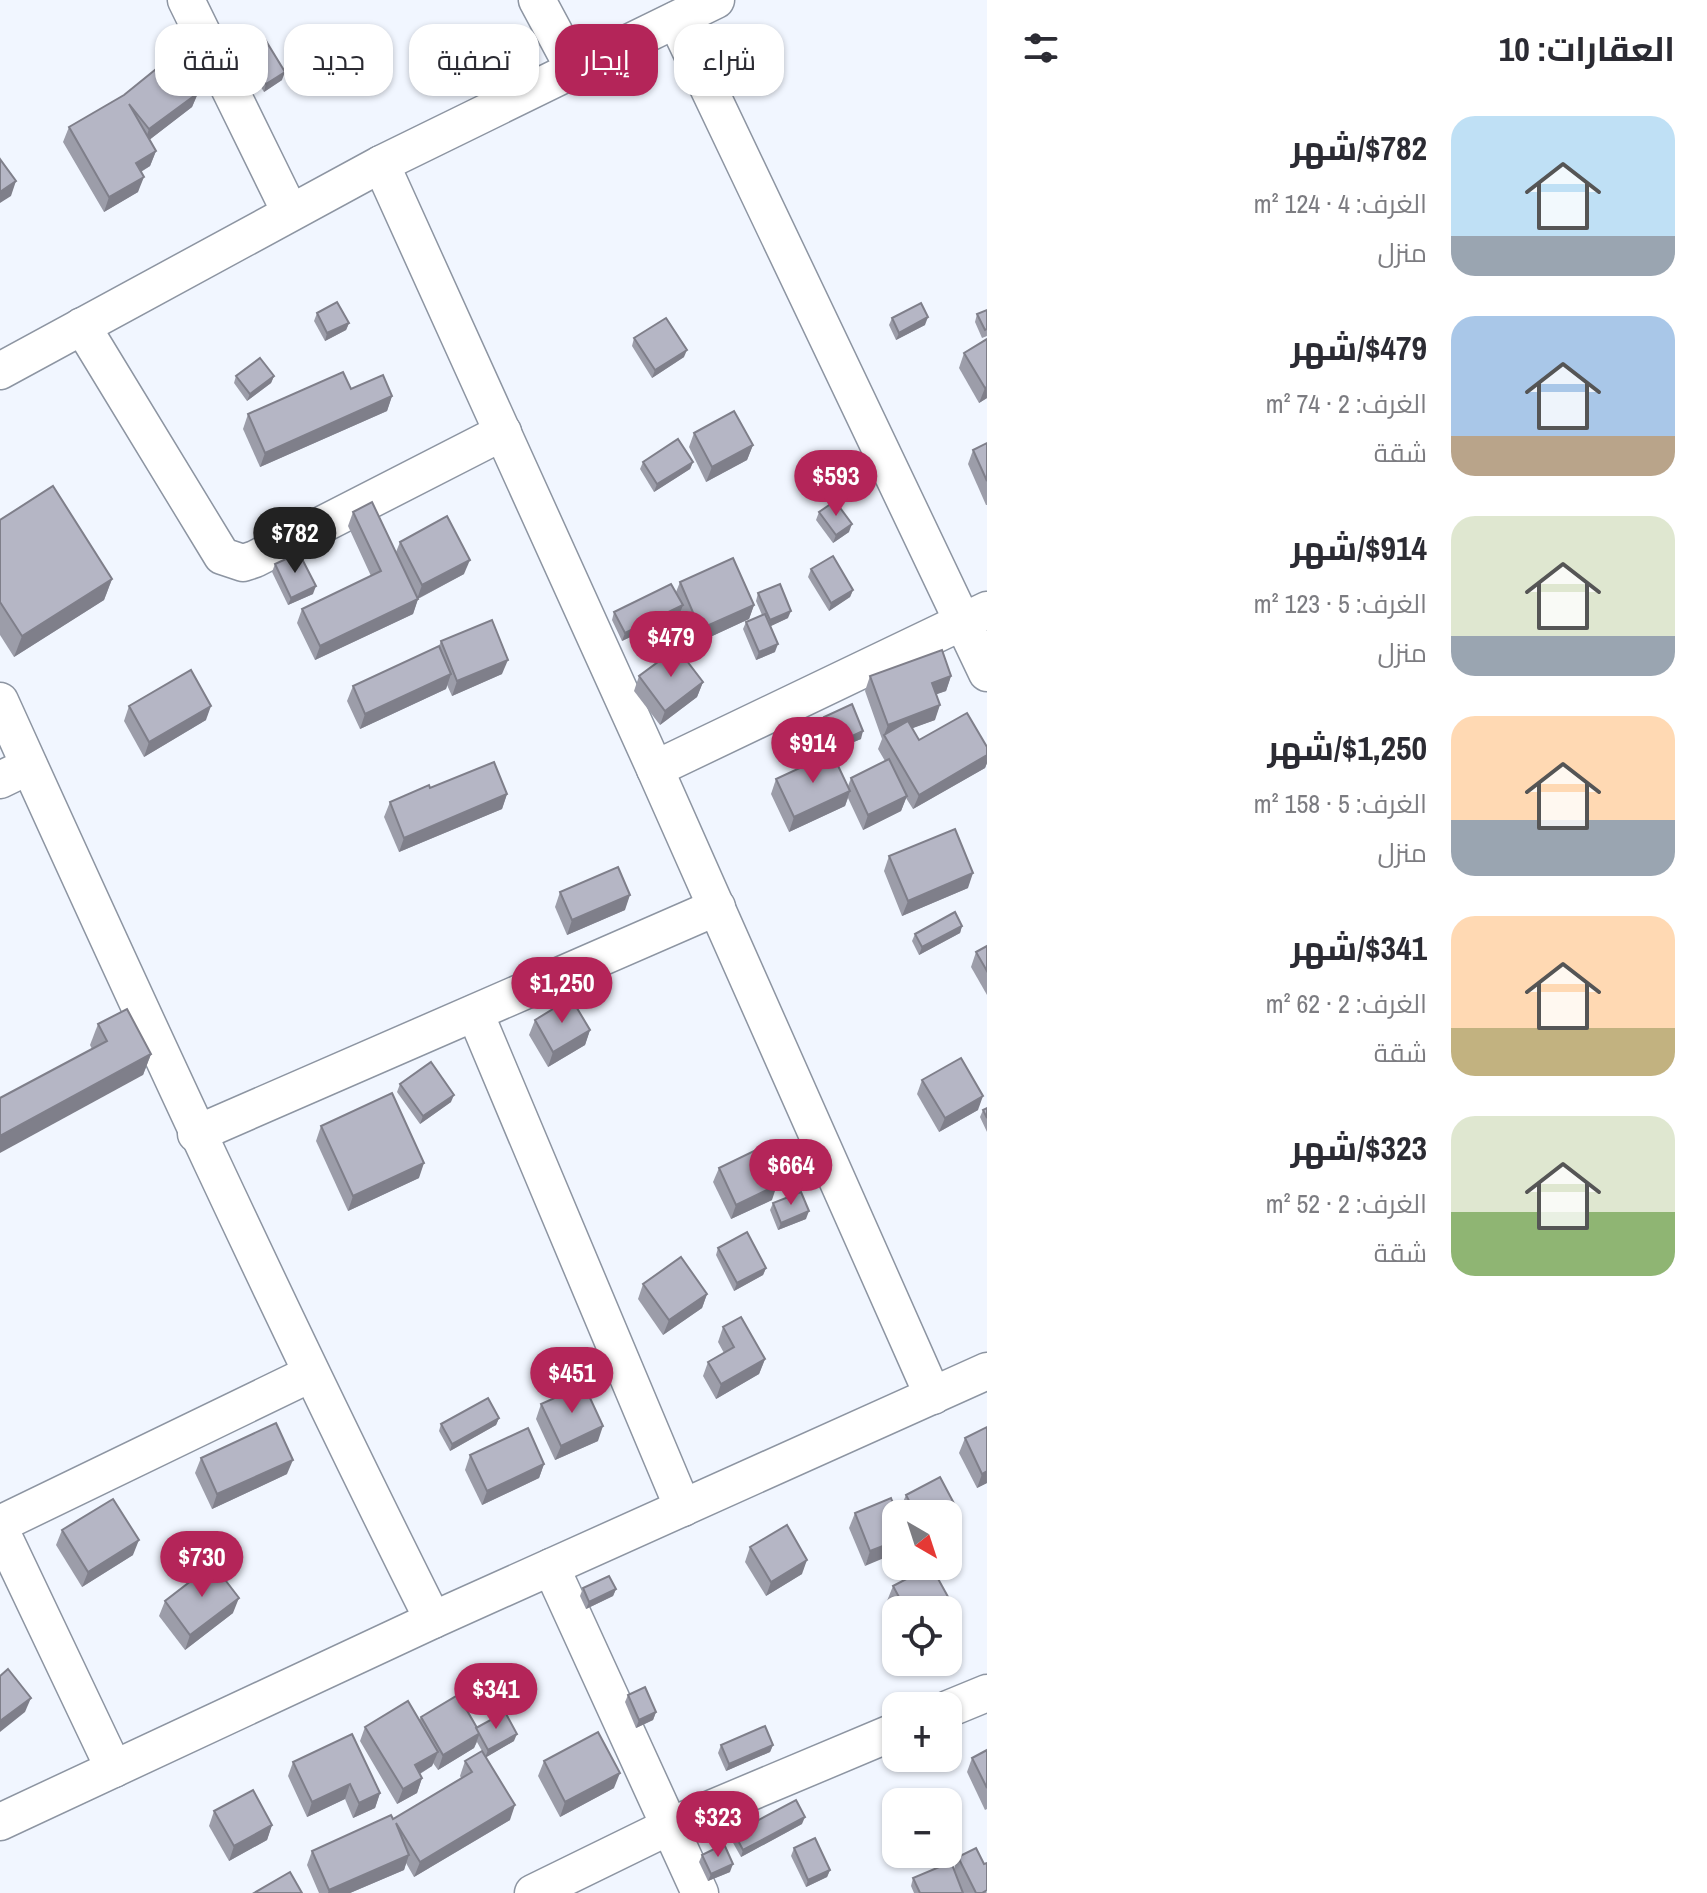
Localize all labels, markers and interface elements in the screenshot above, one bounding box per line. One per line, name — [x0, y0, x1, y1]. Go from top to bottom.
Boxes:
chip: شقة — [155, 24, 268, 96]
chip: جديد — [284, 24, 393, 96]
chip: تصفية — [409, 24, 539, 96]
chip: إيجار — [555, 24, 658, 96]
chip: شراء — [674, 24, 784, 96]
icon: filters — [1019, 26, 1063, 70]
text: العقارات: 10 — [1499, 26, 1675, 72]
text: $782/شهر — [1291, 125, 1427, 171]
icon: home — [1515, 148, 1611, 244]
text: الغرف: 4 · 124 m² — [1254, 186, 1427, 221]
text: منزل — [1378, 235, 1427, 270]
text: $479/شهر — [1291, 325, 1427, 371]
icon: home — [1515, 348, 1611, 444]
text: الغرف: 2 · 74 m² — [1266, 386, 1427, 421]
text: شقة — [1374, 435, 1427, 470]
pin: $593 — [789, 450, 883, 518]
text: $593 — [812, 458, 860, 493]
pin: $782 — [248, 507, 342, 575]
text: $782 — [271, 515, 319, 550]
text: $914/شهر — [1291, 525, 1427, 571]
icon: home — [1515, 548, 1611, 644]
text: الغرف: 5 · 123 m² — [1254, 586, 1427, 621]
pin: $479 — [624, 611, 718, 679]
text: $479 — [647, 619, 695, 654]
text: منزل — [1378, 635, 1427, 670]
pin: $914 — [766, 717, 860, 785]
text: $914 — [789, 725, 837, 760]
text: $1,250/شهر — [1267, 725, 1427, 771]
icon: home — [1515, 748, 1611, 844]
text: الغرف: 5 · 158 m² — [1254, 786, 1427, 821]
text: منزل — [1378, 835, 1427, 870]
text: $341/شهر — [1291, 925, 1427, 971]
icon: home — [1515, 948, 1611, 1044]
pin: $1,250 — [497, 957, 627, 1025]
text: $1,250 — [529, 965, 595, 1000]
text: الغرف: 2 · 62 m² — [1266, 986, 1427, 1021]
text: شقة — [1374, 1035, 1427, 1070]
text: $323/شهر — [1291, 1125, 1427, 1171]
pin: $664 — [744, 1139, 838, 1207]
text: $664 — [767, 1147, 815, 1182]
icon: home — [1515, 1148, 1611, 1244]
text: الغرف: 2 · 52 m² — [1266, 1186, 1427, 1221]
text: شقة — [1374, 1235, 1427, 1270]
pin: $451 — [525, 1347, 619, 1415]
text: $451 — [548, 1355, 596, 1390]
north arrow — [882, 1500, 962, 1580]
map controls — [882, 1500, 962, 1868]
pin: $730 — [155, 1531, 249, 1599]
text: $730 — [178, 1539, 226, 1574]
button: locate — [882, 1596, 962, 1676]
pin: $341 — [449, 1663, 543, 1731]
text: $341 — [472, 1671, 520, 1706]
button: + — [882, 1692, 962, 1772]
button: − — [882, 1788, 962, 1868]
pin: $323 — [671, 1791, 765, 1859]
text: $323 — [694, 1799, 742, 1834]

